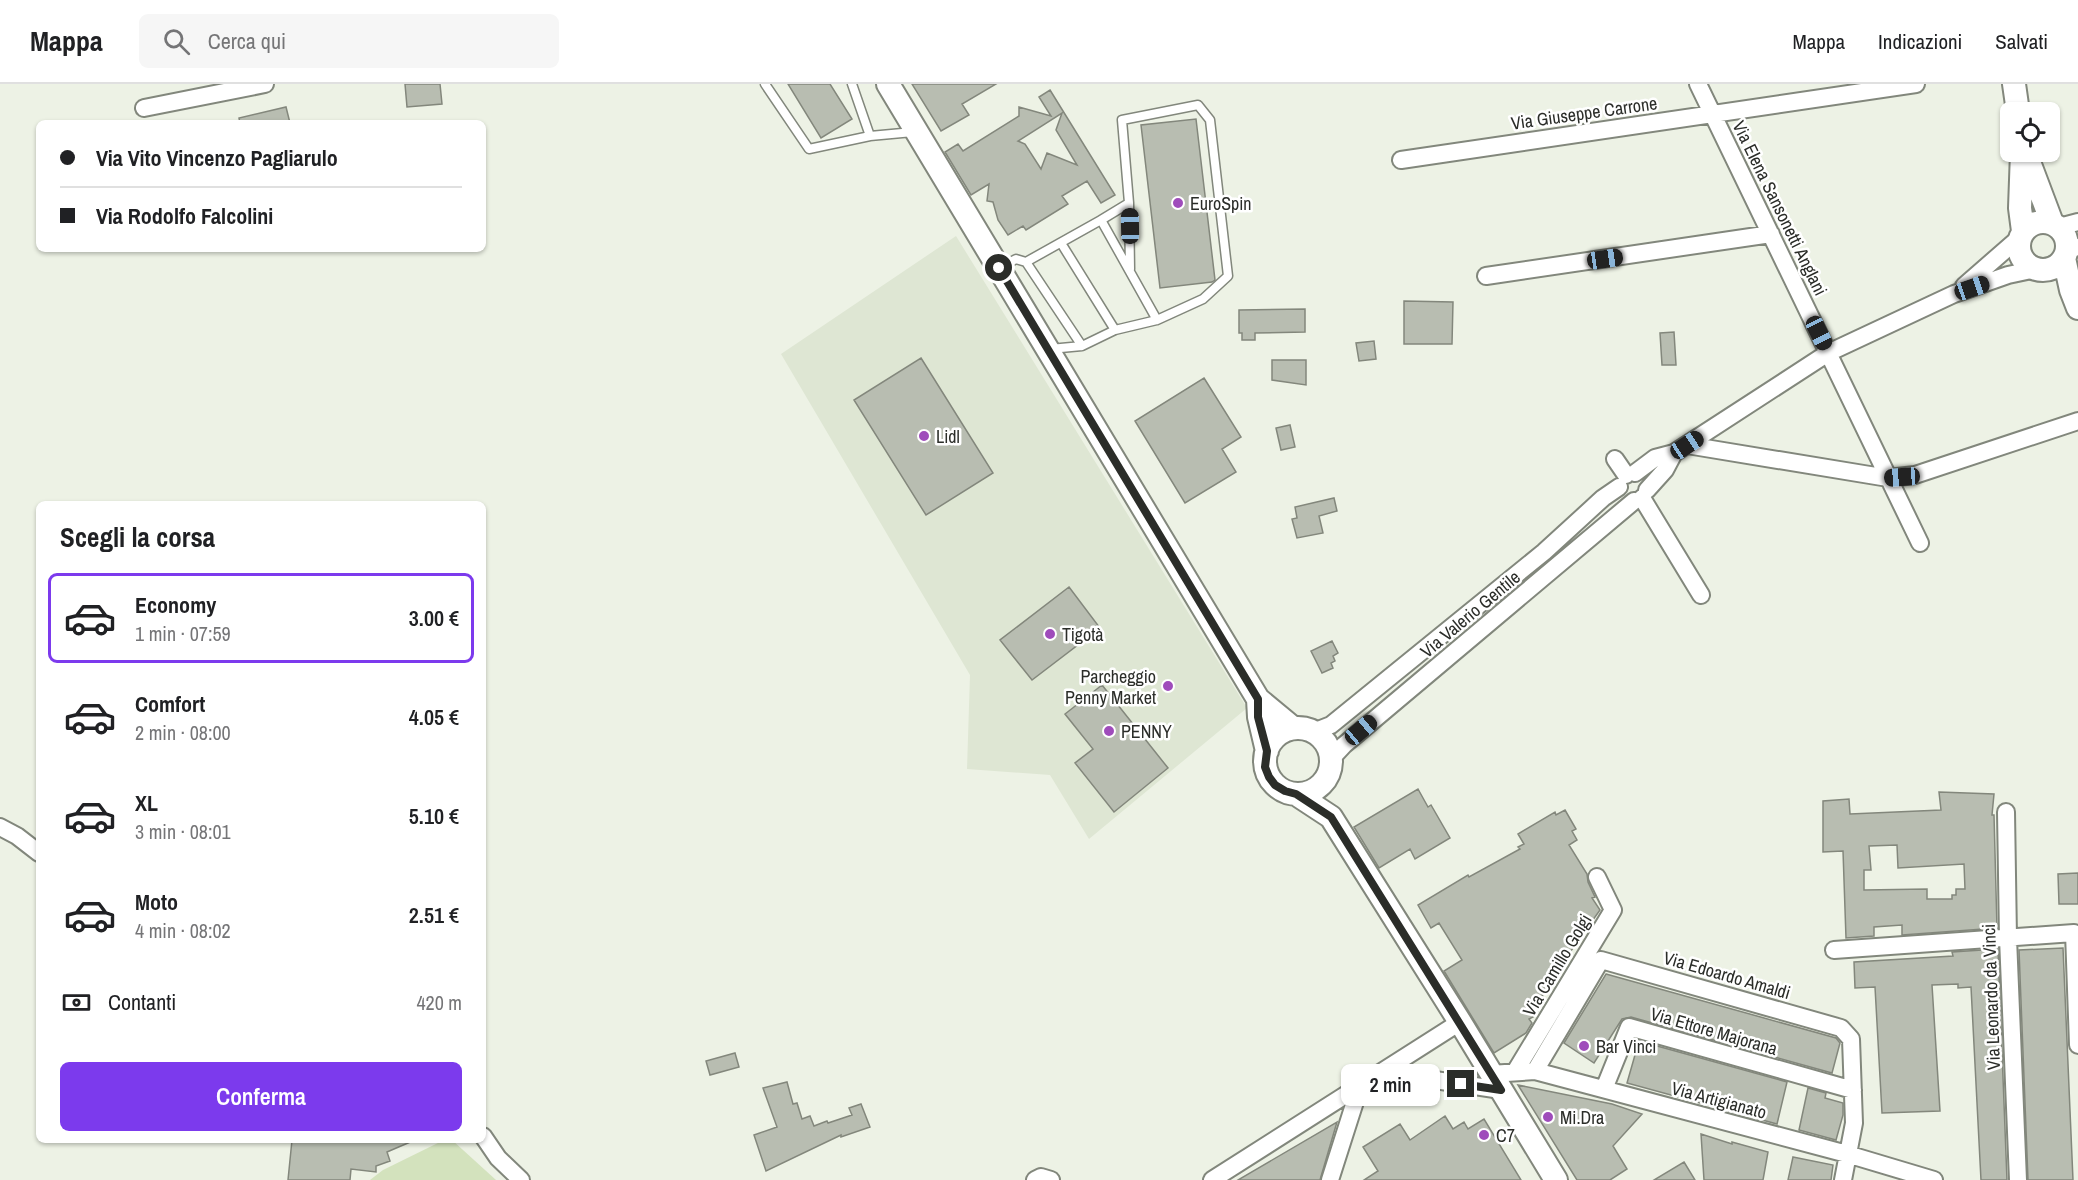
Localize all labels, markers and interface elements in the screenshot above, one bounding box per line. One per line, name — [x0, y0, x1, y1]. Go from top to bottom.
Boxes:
search box — [139, 14, 559, 68]
text: Mappa — [30, 22, 103, 60]
icon: search — [160, 25, 193, 58]
text: Cerca qui — [208, 26, 286, 56]
text: Mappa — [1792, 27, 1845, 56]
text: Indicazioni — [1878, 27, 1962, 56]
text: Salvati — [1995, 27, 2048, 56]
street label: Via Giuseppe Carrone — [1509, 90, 1659, 136]
map controls — [2000, 102, 2060, 162]
button: locate — [2000, 102, 2060, 162]
street label: Via Elena Sansonetti Anglani — [1727, 116, 1833, 300]
text: Via Vito Vincenzo Pagliarulo — [96, 143, 338, 173]
place label: EuroSpin — [1190, 191, 1252, 216]
marker: EuroSpin — [1171, 196, 1185, 210]
text: Via Rodolfo Falcolini — [96, 201, 273, 231]
car — [1121, 208, 1139, 244]
car — [1586, 248, 1624, 270]
route start — [985, 254, 1012, 281]
car — [1952, 274, 1992, 302]
car — [1803, 313, 1835, 353]
place label: Lidl — [936, 424, 960, 449]
car — [1667, 428, 1707, 462]
marker: Lidl — [917, 429, 931, 443]
car — [1883, 467, 1921, 487]
text: Scegli la corsa — [60, 519, 215, 555]
street label: Via Valerio Gentile — [1415, 565, 1525, 663]
text: Economy — [135, 590, 216, 620]
icon: car — [63, 591, 117, 645]
text: 3.00 € — [409, 603, 459, 633]
text: 1 min · 07:59 — [135, 620, 231, 647]
place label: Tigotà — [1062, 622, 1104, 647]
marker: Tigotà — [1043, 627, 1057, 641]
place label: Parcheggio Penny Market — [1065, 664, 1156, 710]
marker: Parcheggio Penny Market — [1161, 679, 1175, 693]
text: Comfort — [135, 689, 205, 719]
icon: car — [63, 690, 117, 744]
text: 4.05 € — [409, 702, 459, 732]
car — [1341, 712, 1381, 748]
text: 2 min · 08:00 — [135, 719, 231, 746]
place label: PENNY — [1121, 719, 1172, 744]
marker: PENNY — [1102, 724, 1116, 738]
text: XL — [135, 788, 158, 818]
icon: car — [63, 789, 117, 843]
text: 5.10 € — [409, 801, 459, 831]
text: 3 min · 08:01 — [135, 818, 231, 845]
text: Moto — [135, 887, 178, 917]
icon: car — [63, 888, 117, 942]
text: 2.51 € — [409, 900, 459, 930]
street label: Via Camillo Golgi — [1517, 909, 1597, 1021]
text: 4 min · 08:02 — [135, 917, 231, 944]
street label: Via Leonardo da Vinci — [1976, 923, 2006, 1071]
street label: Via Edoardo Amaldi — [1661, 945, 1793, 1005]
icon: cash — [60, 986, 93, 1019]
text: Contanti — [108, 987, 176, 1017]
text: 420 m — [416, 989, 462, 1016]
street label: Via Ettore Majorana — [1648, 1001, 1780, 1061]
place label: Bar Vinci — [1596, 1034, 1656, 1059]
marker: Bar Vinci — [1577, 1039, 1591, 1053]
button: Conferma — [60, 1062, 462, 1131]
callout: 2 min — [1341, 1063, 1440, 1105]
route end — [1447, 1070, 1474, 1097]
text: 2 min — [1369, 1071, 1412, 1098]
street label: Via Artigianato — [1669, 1075, 1769, 1125]
place label: Mi.Dra — [1560, 1105, 1604, 1130]
marker: Mi.Dra — [1541, 1110, 1555, 1124]
place label: C7 — [1496, 1123, 1515, 1148]
marker: C7 — [1477, 1128, 1491, 1142]

